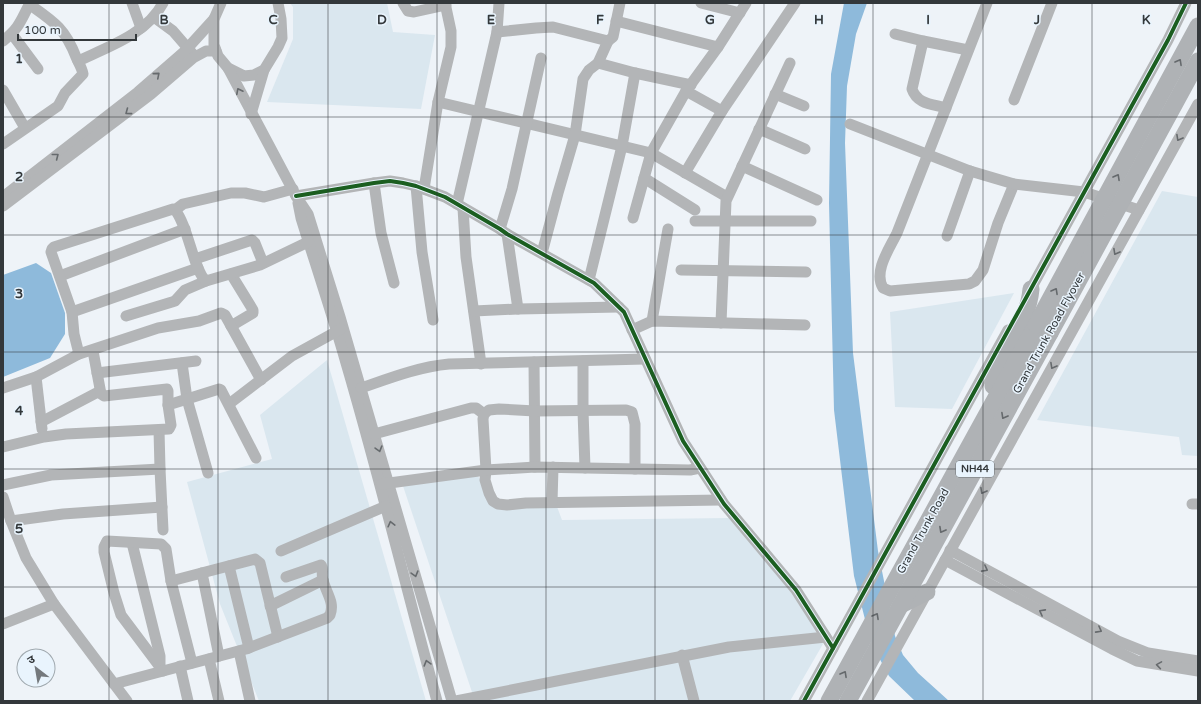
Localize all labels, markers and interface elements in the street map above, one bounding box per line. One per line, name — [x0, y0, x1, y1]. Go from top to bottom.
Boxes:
text: B — [159, 12, 169, 28]
text: C — [268, 12, 278, 28]
text: D — [377, 12, 387, 28]
text: E — [487, 12, 495, 28]
text: F — [596, 12, 604, 28]
text: G — [705, 12, 715, 28]
text: H — [814, 12, 824, 28]
text: I — [926, 12, 930, 28]
text: J — [1033, 12, 1040, 28]
text: K — [1142, 12, 1151, 28]
scale bar — [18, 16, 136, 42]
text: 100 m — [24, 23, 61, 37]
text: 1 — [15, 51, 23, 67]
one-way arrow — [1174, 59, 1182, 67]
one-way arrow — [153, 72, 160, 79]
one-way arrow — [236, 88, 244, 95]
one-way arrow — [126, 107, 133, 114]
one-way arrow — [1176, 134, 1184, 141]
one-way arrow — [51, 153, 58, 160]
text: 2 — [15, 169, 23, 185]
one-way arrow — [1112, 173, 1120, 181]
one-way arrow — [1113, 248, 1120, 255]
street label: Grand Trunk Road Flyover — [1010, 270, 1088, 396]
text: 3 — [15, 286, 23, 302]
one-way arrow — [1050, 288, 1057, 295]
one-way arrow — [1050, 361, 1057, 369]
text: 4 — [15, 403, 24, 419]
one-way arrow — [1002, 412, 1009, 419]
one-way arrow — [374, 445, 383, 452]
road number: NH44 — [956, 461, 994, 477]
street label: Grand Trunk Road — [894, 486, 952, 576]
one-way arrow — [980, 487, 987, 495]
text: 5 — [15, 521, 23, 537]
one-way arrow — [387, 521, 395, 527]
one-way arrow — [939, 526, 947, 533]
one-way arrow — [980, 564, 988, 571]
one-way arrow — [410, 570, 419, 577]
one-way arrow — [1039, 609, 1046, 616]
one-way arrow — [872, 613, 879, 620]
one-way arrow — [1095, 626, 1102, 633]
north arrow — [16, 648, 56, 688]
text: उ — [25, 652, 38, 667]
one-way arrow — [423, 660, 432, 667]
one-way arrow — [1156, 661, 1163, 670]
one-way arrow — [840, 671, 847, 678]

